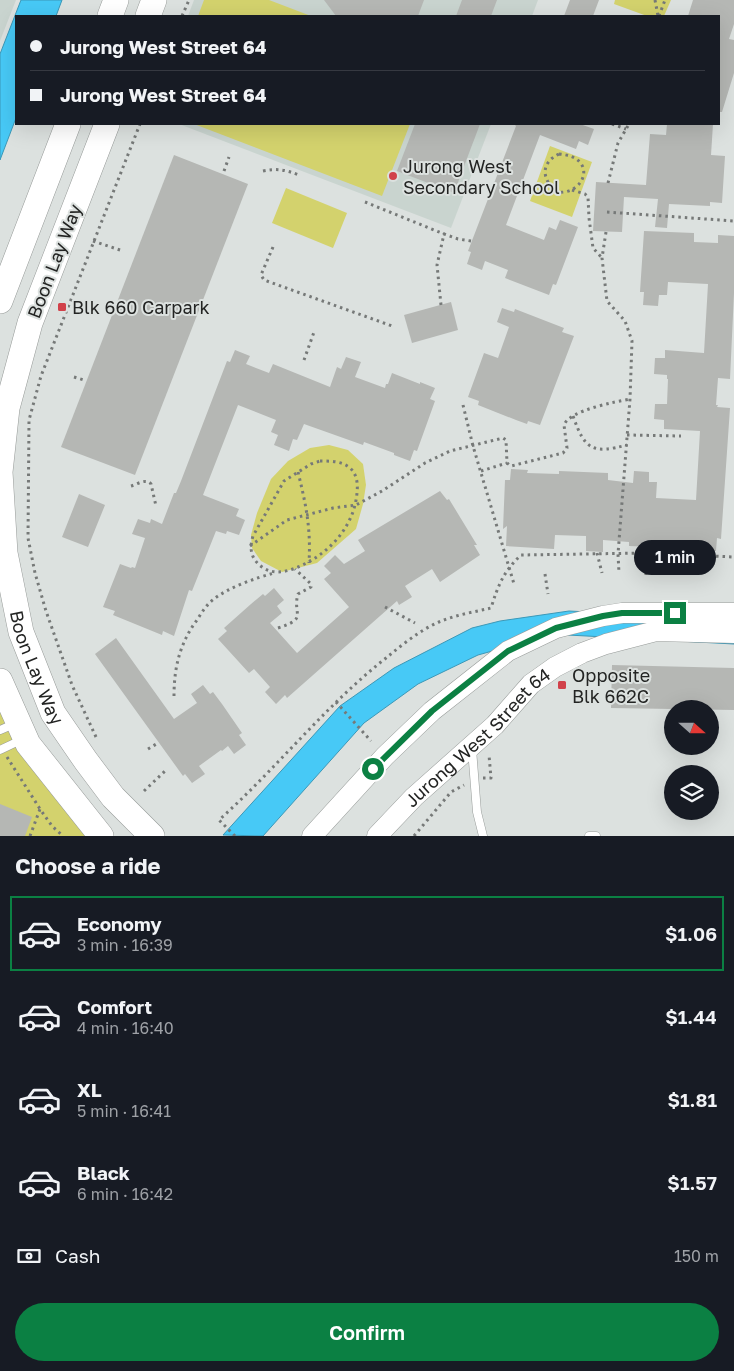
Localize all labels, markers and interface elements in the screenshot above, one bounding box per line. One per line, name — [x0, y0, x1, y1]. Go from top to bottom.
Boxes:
text: Jurong West Street 64 — [60, 35, 267, 58]
text: Jurong West Street 64 — [60, 83, 267, 106]
place label: Jurong West Secondary School — [403, 155, 560, 198]
marker: Jurong West Secondary School — [387, 170, 399, 182]
street label: Boon Lay Way — [22, 201, 86, 321]
place label: Blk 660 Carpark — [72, 296, 210, 318]
marker: Blk 660 Carpark — [56, 301, 68, 313]
callout: 1 min — [634, 540, 716, 576]
text: 1 min — [655, 547, 695, 567]
route end — [664, 602, 686, 624]
street label: Boon Lay Way — [6, 608, 69, 729]
street label: Jurong West Street 64 — [400, 663, 554, 811]
place label: Opposite Blk 662C — [572, 664, 650, 707]
marker: Opposite Blk 662C — [556, 679, 568, 691]
north arrow — [664, 700, 719, 755]
map controls — [664, 700, 719, 820]
route start — [362, 758, 384, 780]
button: layers — [664, 765, 719, 820]
text: Choose a ride — [15, 852, 161, 879]
icon: car — [17, 911, 62, 956]
text: Economy — [77, 912, 162, 935]
text: $1.06 — [665, 922, 717, 945]
text: 3 min · 16:39 — [77, 935, 173, 955]
icon: car — [17, 994, 62, 1039]
text: Comfort — [77, 995, 152, 1018]
text: $1.44 — [665, 1005, 717, 1028]
text: 4 min · 16:40 — [77, 1018, 174, 1038]
icon: car — [17, 1077, 62, 1122]
text: XL — [77, 1078, 102, 1101]
text: $1.81 — [667, 1088, 717, 1111]
text: 5 min · 16:41 — [77, 1101, 171, 1121]
icon: car — [17, 1160, 62, 1205]
text: Black — [77, 1161, 130, 1184]
text: $1.57 — [667, 1171, 717, 1194]
text: 6 min · 16:42 — [77, 1184, 173, 1204]
icon: cash — [15, 1242, 43, 1270]
text: Cash — [55, 1244, 100, 1267]
text: 150 m — [674, 1246, 719, 1266]
button: Confirm — [15, 1303, 719, 1361]

